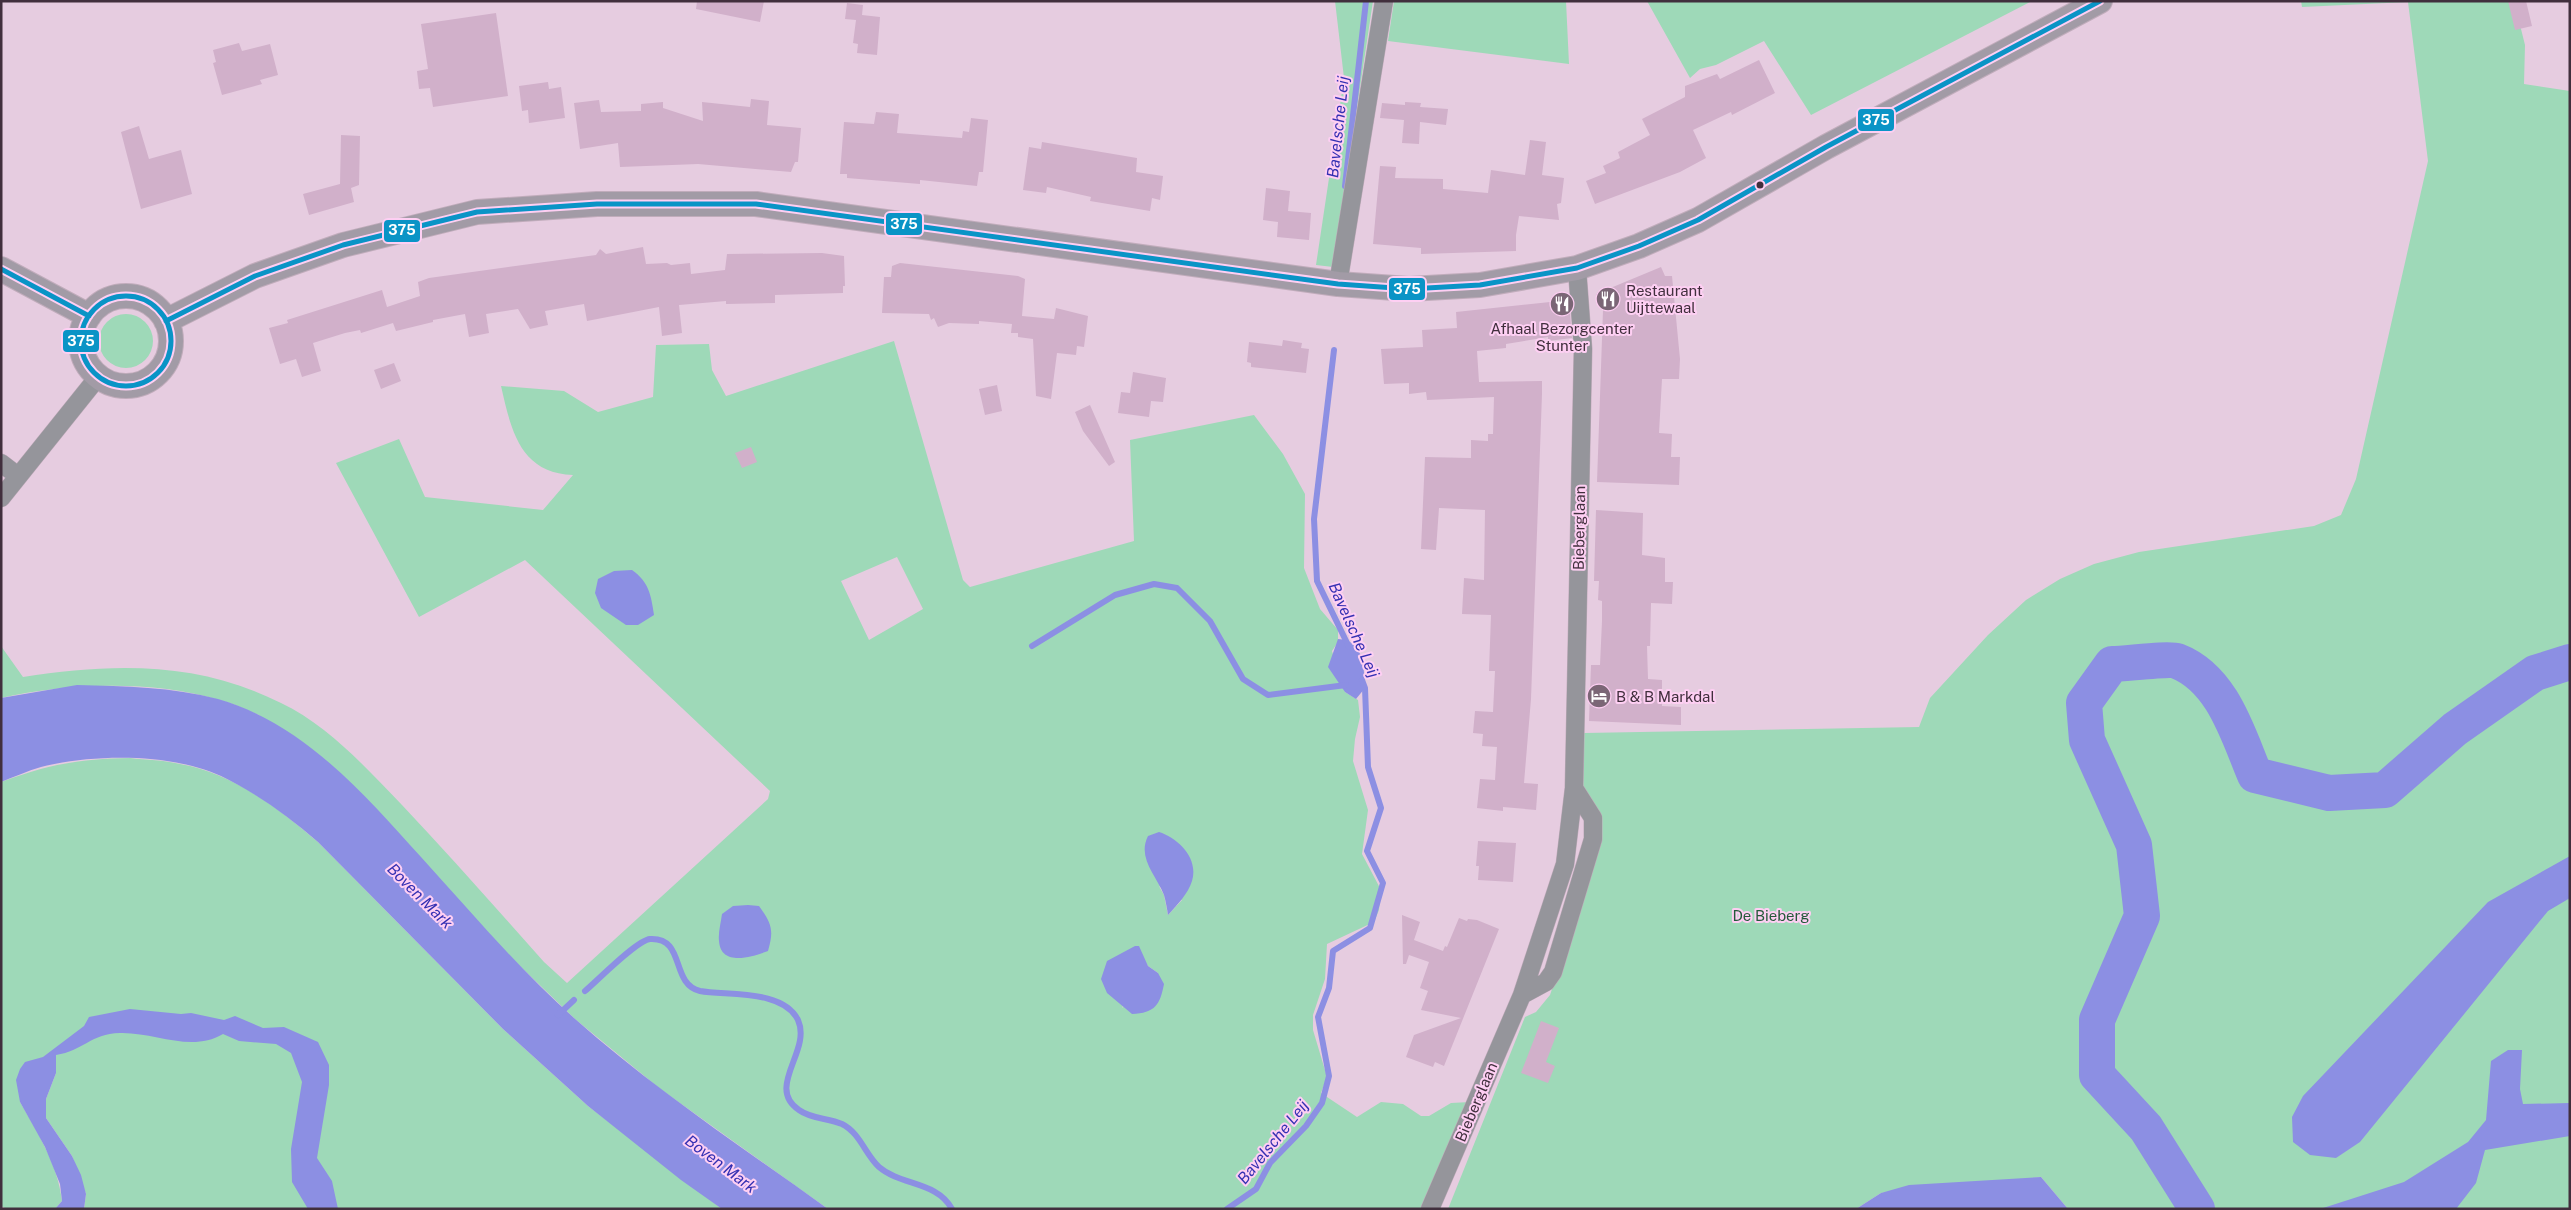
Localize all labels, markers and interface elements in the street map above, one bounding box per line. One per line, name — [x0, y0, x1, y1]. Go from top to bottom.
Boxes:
water label: Bavelsche Leij — [1323, 75, 1353, 179]
line badge: 375 — [1857, 108, 1895, 132]
text: 375 — [1862, 112, 1890, 128]
unlabelled marker — [1755, 180, 1765, 190]
line badge: 375 — [885, 212, 923, 236]
text: 375 — [890, 216, 918, 232]
line badge: 375 — [383, 219, 421, 243]
text: 375 — [388, 222, 416, 238]
line badge: 375 — [1388, 277, 1426, 301]
text: 375 — [1393, 281, 1421, 297]
place label: Restaurant Uijttewaal — [1626, 282, 1703, 316]
restaurant icon: Restaurant Uijttewaal — [1595, 286, 1621, 312]
restaurant icon: Afhaal Bezorgcenter Stunter — [1549, 291, 1575, 317]
place label: Afhaal Bezorgcenter Stunter — [1491, 320, 1634, 354]
line badge: 375 — [62, 329, 100, 353]
text: 375 — [67, 333, 95, 349]
street label: Bieberglaan — [1570, 486, 1588, 570]
water label: Bavelsche Leij — [1325, 579, 1383, 681]
hotel icon: B & B Markdal — [1586, 683, 1612, 709]
place label: B & B Markdal — [1616, 688, 1715, 705]
water label: Boven Mark — [383, 859, 457, 933]
park label: De Bieberg — [1732, 907, 1810, 924]
street label: Bieberglaan — [1452, 1060, 1500, 1144]
water label: Bavelsche Leij — [1233, 1096, 1313, 1188]
water label: Boven Mark — [681, 1131, 761, 1197]

